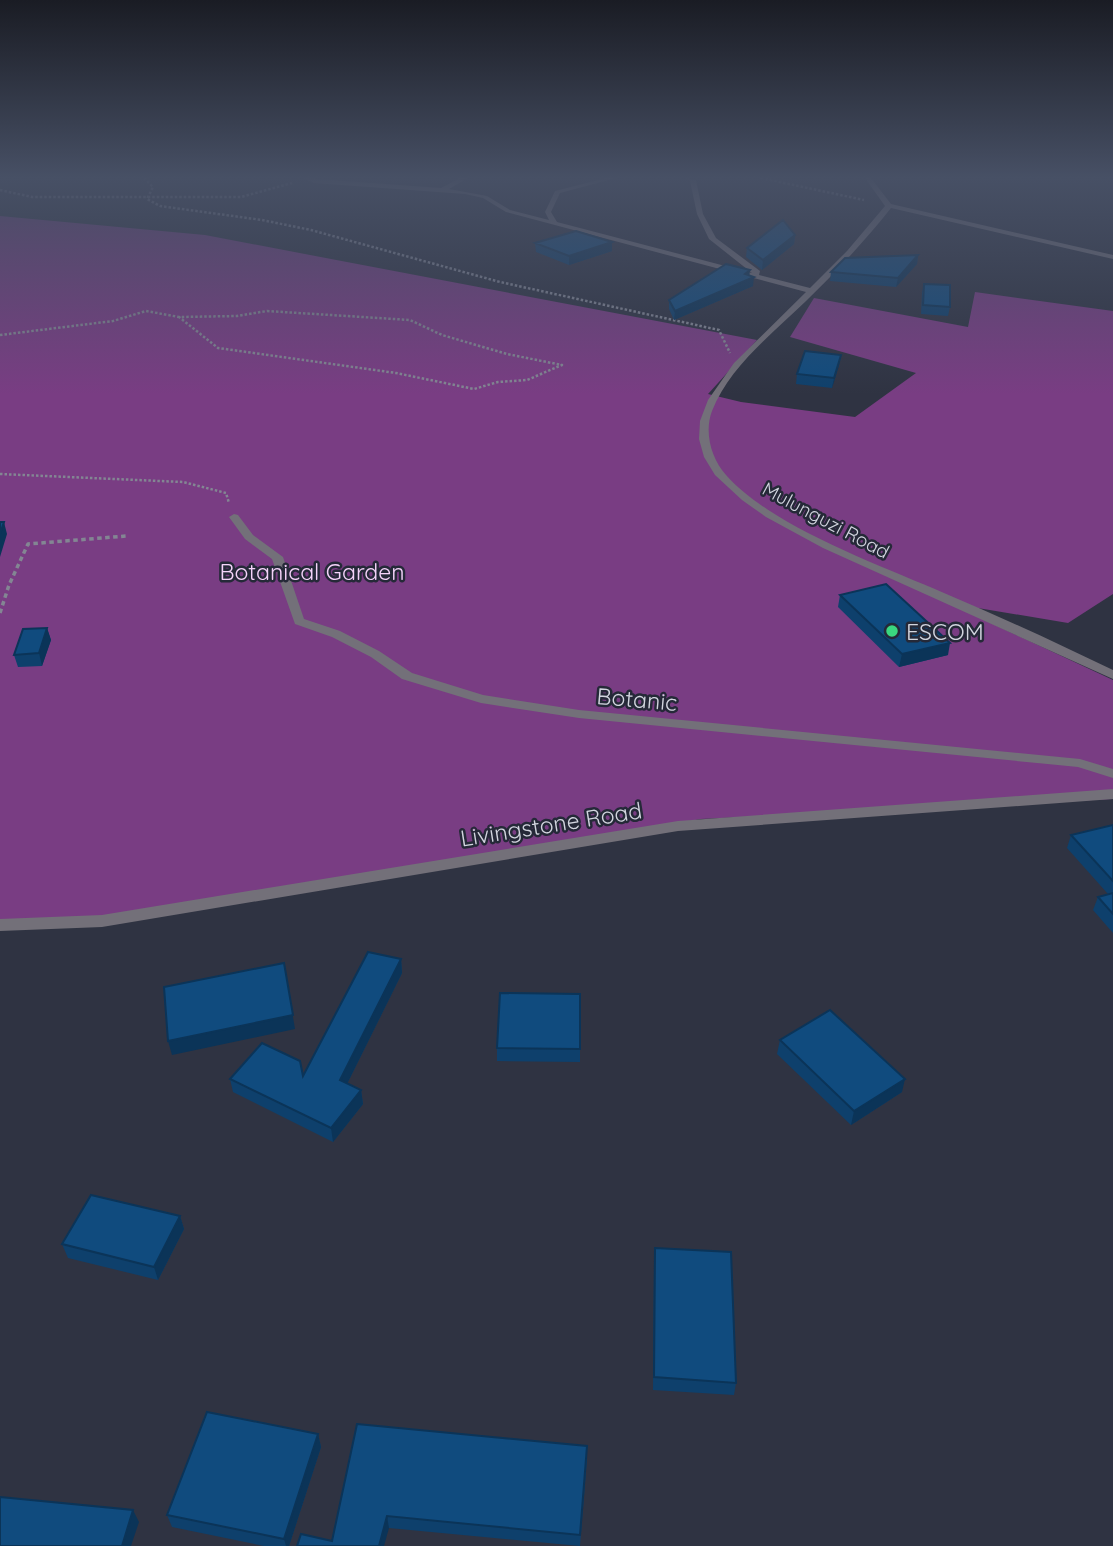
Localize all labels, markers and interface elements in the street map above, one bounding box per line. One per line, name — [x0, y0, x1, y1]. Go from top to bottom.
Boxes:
street label: Mulunguzi Road — [758, 476, 894, 564]
park label: Botanical Garden — [219, 557, 405, 586]
place label: ESCOM — [906, 617, 984, 646]
marker: ESCOM — [884, 623, 900, 639]
street label: Botanic — [596, 681, 679, 717]
street label: Livingstone Road — [458, 795, 644, 853]

